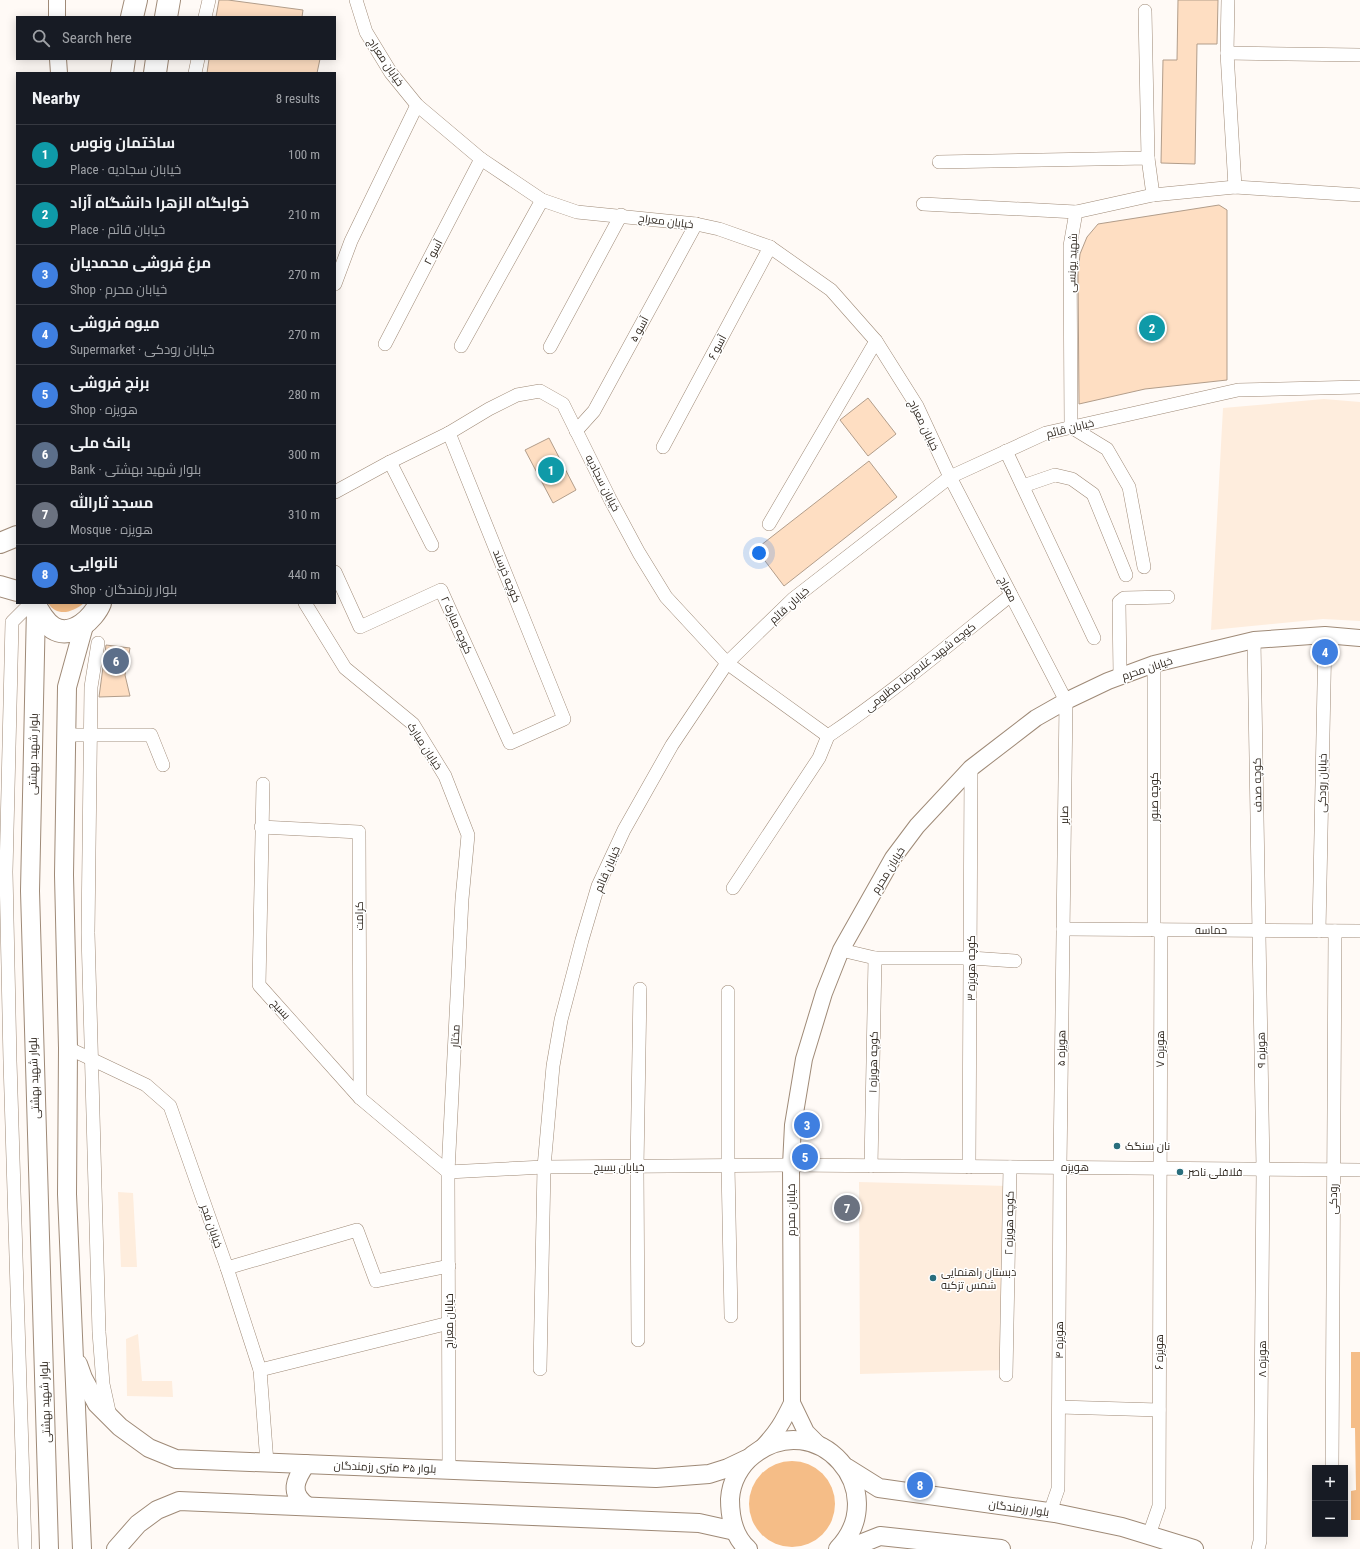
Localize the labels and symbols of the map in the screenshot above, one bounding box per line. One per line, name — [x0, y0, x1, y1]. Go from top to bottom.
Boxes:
street label: خیابان معراج — [364, 36, 406, 89]
street label: خیابان معراج — [638, 212, 694, 232]
street label: شهید یونسی — [1065, 233, 1080, 293]
street label: آسو ۲ — [421, 237, 445, 267]
pin: 2 — [1139, 313, 1165, 343]
street label: آسو ۵ — [627, 314, 652, 344]
street label: آسو ۶ — [706, 333, 729, 362]
street label: خیابان معراج — [905, 398, 942, 453]
street label: خیابان قائم — [1045, 416, 1096, 442]
street label: خیابان سجادیه — [583, 453, 622, 514]
pin: 1 — [538, 455, 564, 485]
your location — [749, 543, 769, 563]
street label: کوچه خرسند — [490, 548, 523, 605]
street label: معراج — [995, 574, 1019, 605]
street label: خیابان قائم — [767, 584, 812, 627]
street label: کوچه مبارک ۲ — [438, 594, 475, 656]
street label: کوچه شهید غلامرضا مظلومی — [862, 620, 978, 715]
pin: 4 — [1312, 637, 1338, 667]
pin: 6 — [103, 646, 129, 676]
street label: خیابان محرم — [1120, 654, 1174, 684]
street label: بلوار شهید بهشتی — [26, 713, 41, 795]
street label: خیابان مبارک — [405, 720, 445, 772]
street label: خیابان رودکی — [1315, 753, 1330, 813]
street label: کوچه صدف — [1251, 758, 1264, 812]
street label: کوچه صبور — [1148, 772, 1161, 823]
street label: صابر — [1058, 806, 1071, 825]
street label: خیابان قائم — [592, 844, 624, 895]
street label: خیابان محرم — [869, 845, 909, 897]
street label: کرامت — [353, 901, 366, 931]
street label: حماسه — [1195, 924, 1227, 937]
street label: کوچه هویزه ۳ — [965, 935, 978, 1001]
street label: بسیج — [268, 997, 293, 1023]
street label: مختار — [448, 1024, 463, 1049]
street label: هویزه ۵ — [1055, 1030, 1068, 1066]
street label: هویزه ۷ — [1154, 1030, 1167, 1068]
street label: کوچه هویزه ۱ — [866, 1031, 881, 1093]
street label: هویزه ۹ — [1255, 1032, 1268, 1068]
street label: بلوار شهید بهشتی — [27, 1037, 42, 1119]
pin: 3 — [794, 1110, 820, 1140]
place label: نان سنگک — [1125, 1140, 1170, 1153]
marker: نان سنگک — [1112, 1141, 1122, 1151]
pin: 5 — [792, 1142, 818, 1172]
street label: خیابان بسیج — [593, 1161, 645, 1175]
street label: هویزه — [1061, 1161, 1089, 1174]
place label: فلافلی ناصر — [1187, 1166, 1243, 1179]
marker: فلافلی ناصر — [1175, 1167, 1185, 1177]
street label: رودکی — [1327, 1183, 1340, 1214]
street label: خیابان محرم — [785, 1184, 799, 1236]
street label: کوچه هویزه ۲ — [1002, 1191, 1017, 1255]
pin: 7 — [834, 1193, 860, 1223]
street label: خیابان فجر — [198, 1202, 225, 1250]
place label: دبستان راهنمایی شمس تزکیه — [941, 1266, 1016, 1292]
marker: دبستان راهنمایی شمس تزکیه — [928, 1273, 938, 1283]
street label: خیابان معراج — [443, 1293, 457, 1349]
street label: هویزه ۴ — [1053, 1321, 1066, 1359]
street label: هویزه ۶ — [1153, 1334, 1166, 1370]
street label: هویزه ۸ — [1256, 1340, 1269, 1378]
street label: بلوار شهید بهشتی — [38, 1361, 53, 1443]
street label: بلوار ۴۵ متری رزمندگان — [333, 1459, 437, 1476]
pin: 8 — [907, 1470, 933, 1500]
street label: بلوار رزمندگان — [988, 1498, 1050, 1519]

